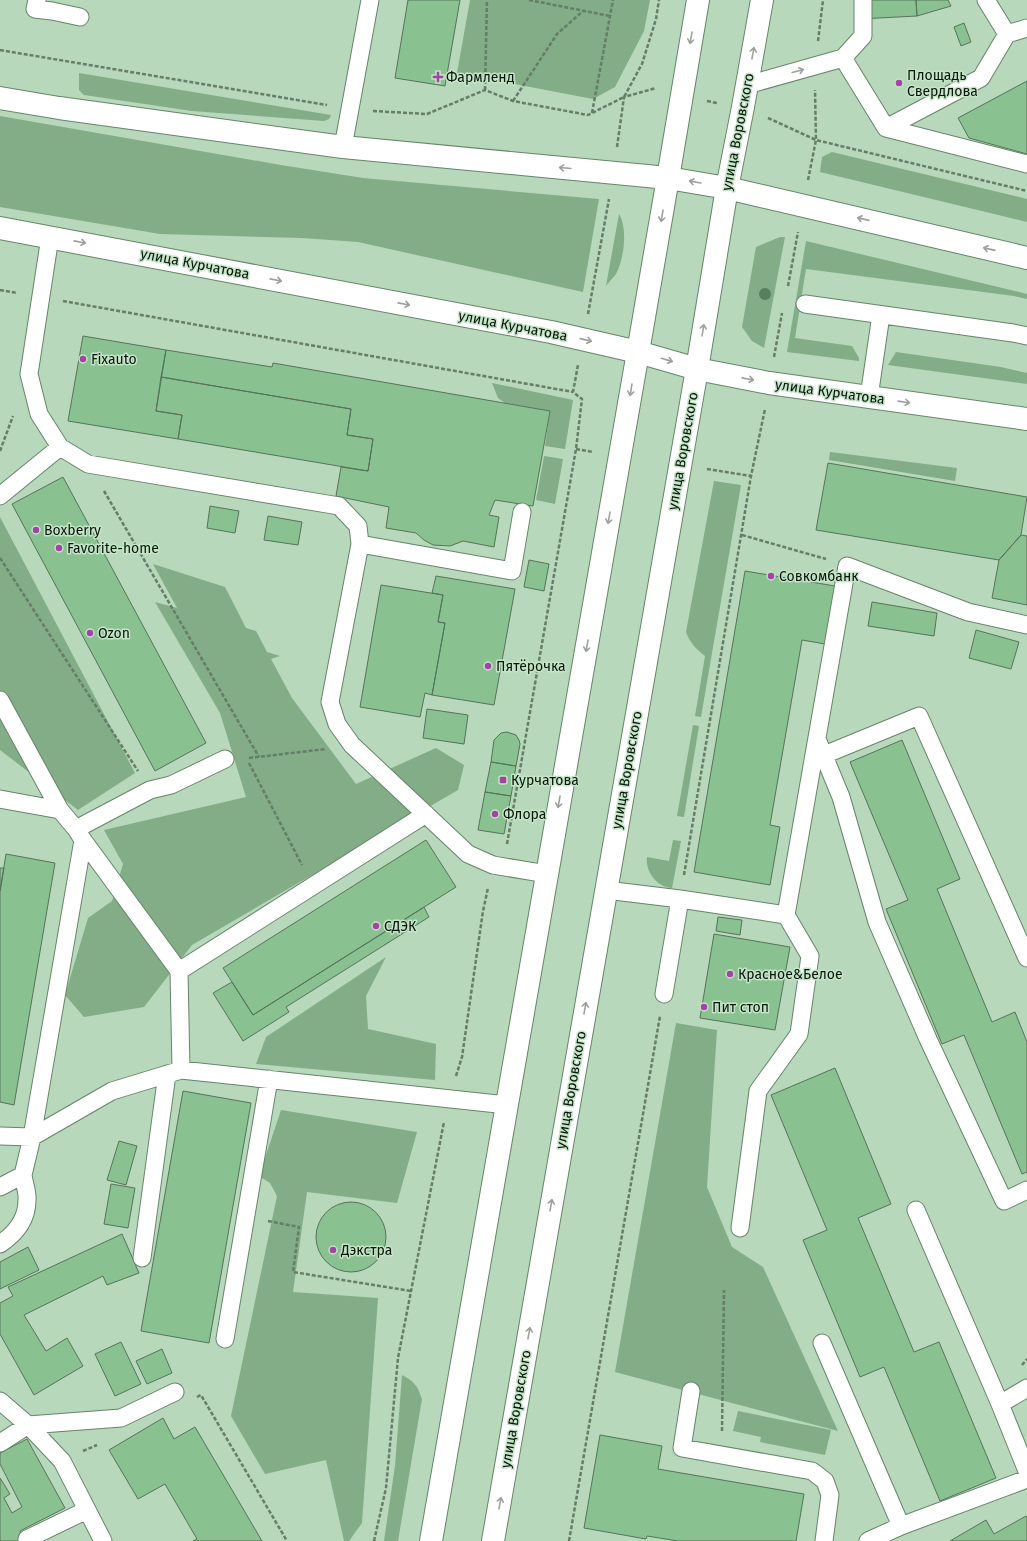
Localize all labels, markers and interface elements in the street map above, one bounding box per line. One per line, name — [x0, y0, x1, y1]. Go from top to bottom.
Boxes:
one-way arrow — [687, 32, 695, 45]
one-way arrow — [749, 47, 757, 60]
one-way arrow — [792, 67, 805, 74]
place label: Площадь Свердлова — [907, 67, 978, 100]
place label: Фармленд — [446, 69, 515, 86]
marker: Фармленд — [433, 72, 443, 82]
street label: улица Воровского — [718, 72, 758, 192]
marker: Площадь Свердлова — [894, 78, 904, 88]
one-way arrow — [559, 164, 572, 171]
one-way arrow — [688, 178, 701, 186]
one-way arrow — [657, 210, 665, 223]
one-way arrow — [856, 214, 869, 222]
one-way arrow — [73, 239, 86, 247]
one-way arrow — [983, 244, 996, 252]
street label: улица Курчатова — [139, 245, 251, 283]
one-way arrow — [269, 276, 282, 284]
one-way arrow — [397, 301, 410, 309]
street label: улица Курчатова — [457, 307, 569, 345]
one-way arrow — [700, 324, 708, 337]
one-way arrow — [579, 337, 592, 345]
place label: Fixauto — [91, 351, 137, 368]
marker: Fixauto — [78, 354, 88, 364]
one-way arrow — [660, 357, 673, 364]
one-way arrow — [741, 376, 754, 384]
street label: улица Курчатова — [774, 376, 886, 408]
one-way arrow — [627, 383, 635, 396]
street label: улица Воровского — [664, 391, 702, 511]
one-way arrow — [898, 398, 911, 406]
one-way arrow — [605, 511, 613, 524]
place label: Boxberry — [44, 522, 101, 539]
marker: Boxberry — [31, 525, 41, 535]
place label: Favorite-home — [67, 540, 159, 557]
marker: Favorite-home — [54, 543, 64, 553]
place label: Совкомбанк — [779, 568, 859, 585]
marker: Совкомбанк — [766, 571, 776, 581]
place label: Ozon — [98, 625, 130, 642]
marker: Ozon — [85, 628, 95, 638]
one-way arrow — [583, 639, 591, 652]
place label: Пятёрочка — [496, 658, 566, 675]
marker: Пятёрочка — [483, 661, 493, 671]
street label: улица Воровского — [608, 710, 646, 830]
place label: Курчатова — [511, 772, 579, 789]
marker: Курчатова — [498, 775, 508, 785]
one-way arrow — [555, 795, 563, 808]
place label: Флора — [503, 806, 546, 823]
marker: Флора — [490, 809, 500, 819]
place label: СДЭК — [384, 918, 417, 935]
marker: СДЭК — [371, 921, 381, 931]
place label: Красное&Белое — [738, 966, 843, 983]
marker: Красное&Белое — [725, 969, 735, 979]
place label: Пит стоп — [712, 999, 769, 1016]
one-way arrow — [582, 1002, 590, 1015]
marker: Пит стоп — [699, 1002, 709, 1012]
street label: улица Воровского — [552, 1030, 590, 1150]
one-way arrow — [547, 1199, 555, 1212]
place label: Дэкстра — [340, 1242, 392, 1259]
marker: Дэкстра — [328, 1245, 338, 1255]
one-way arrow — [525, 1327, 533, 1340]
street label: улица Воровского — [497, 1349, 535, 1469]
one-way arrow — [496, 1496, 504, 1509]

